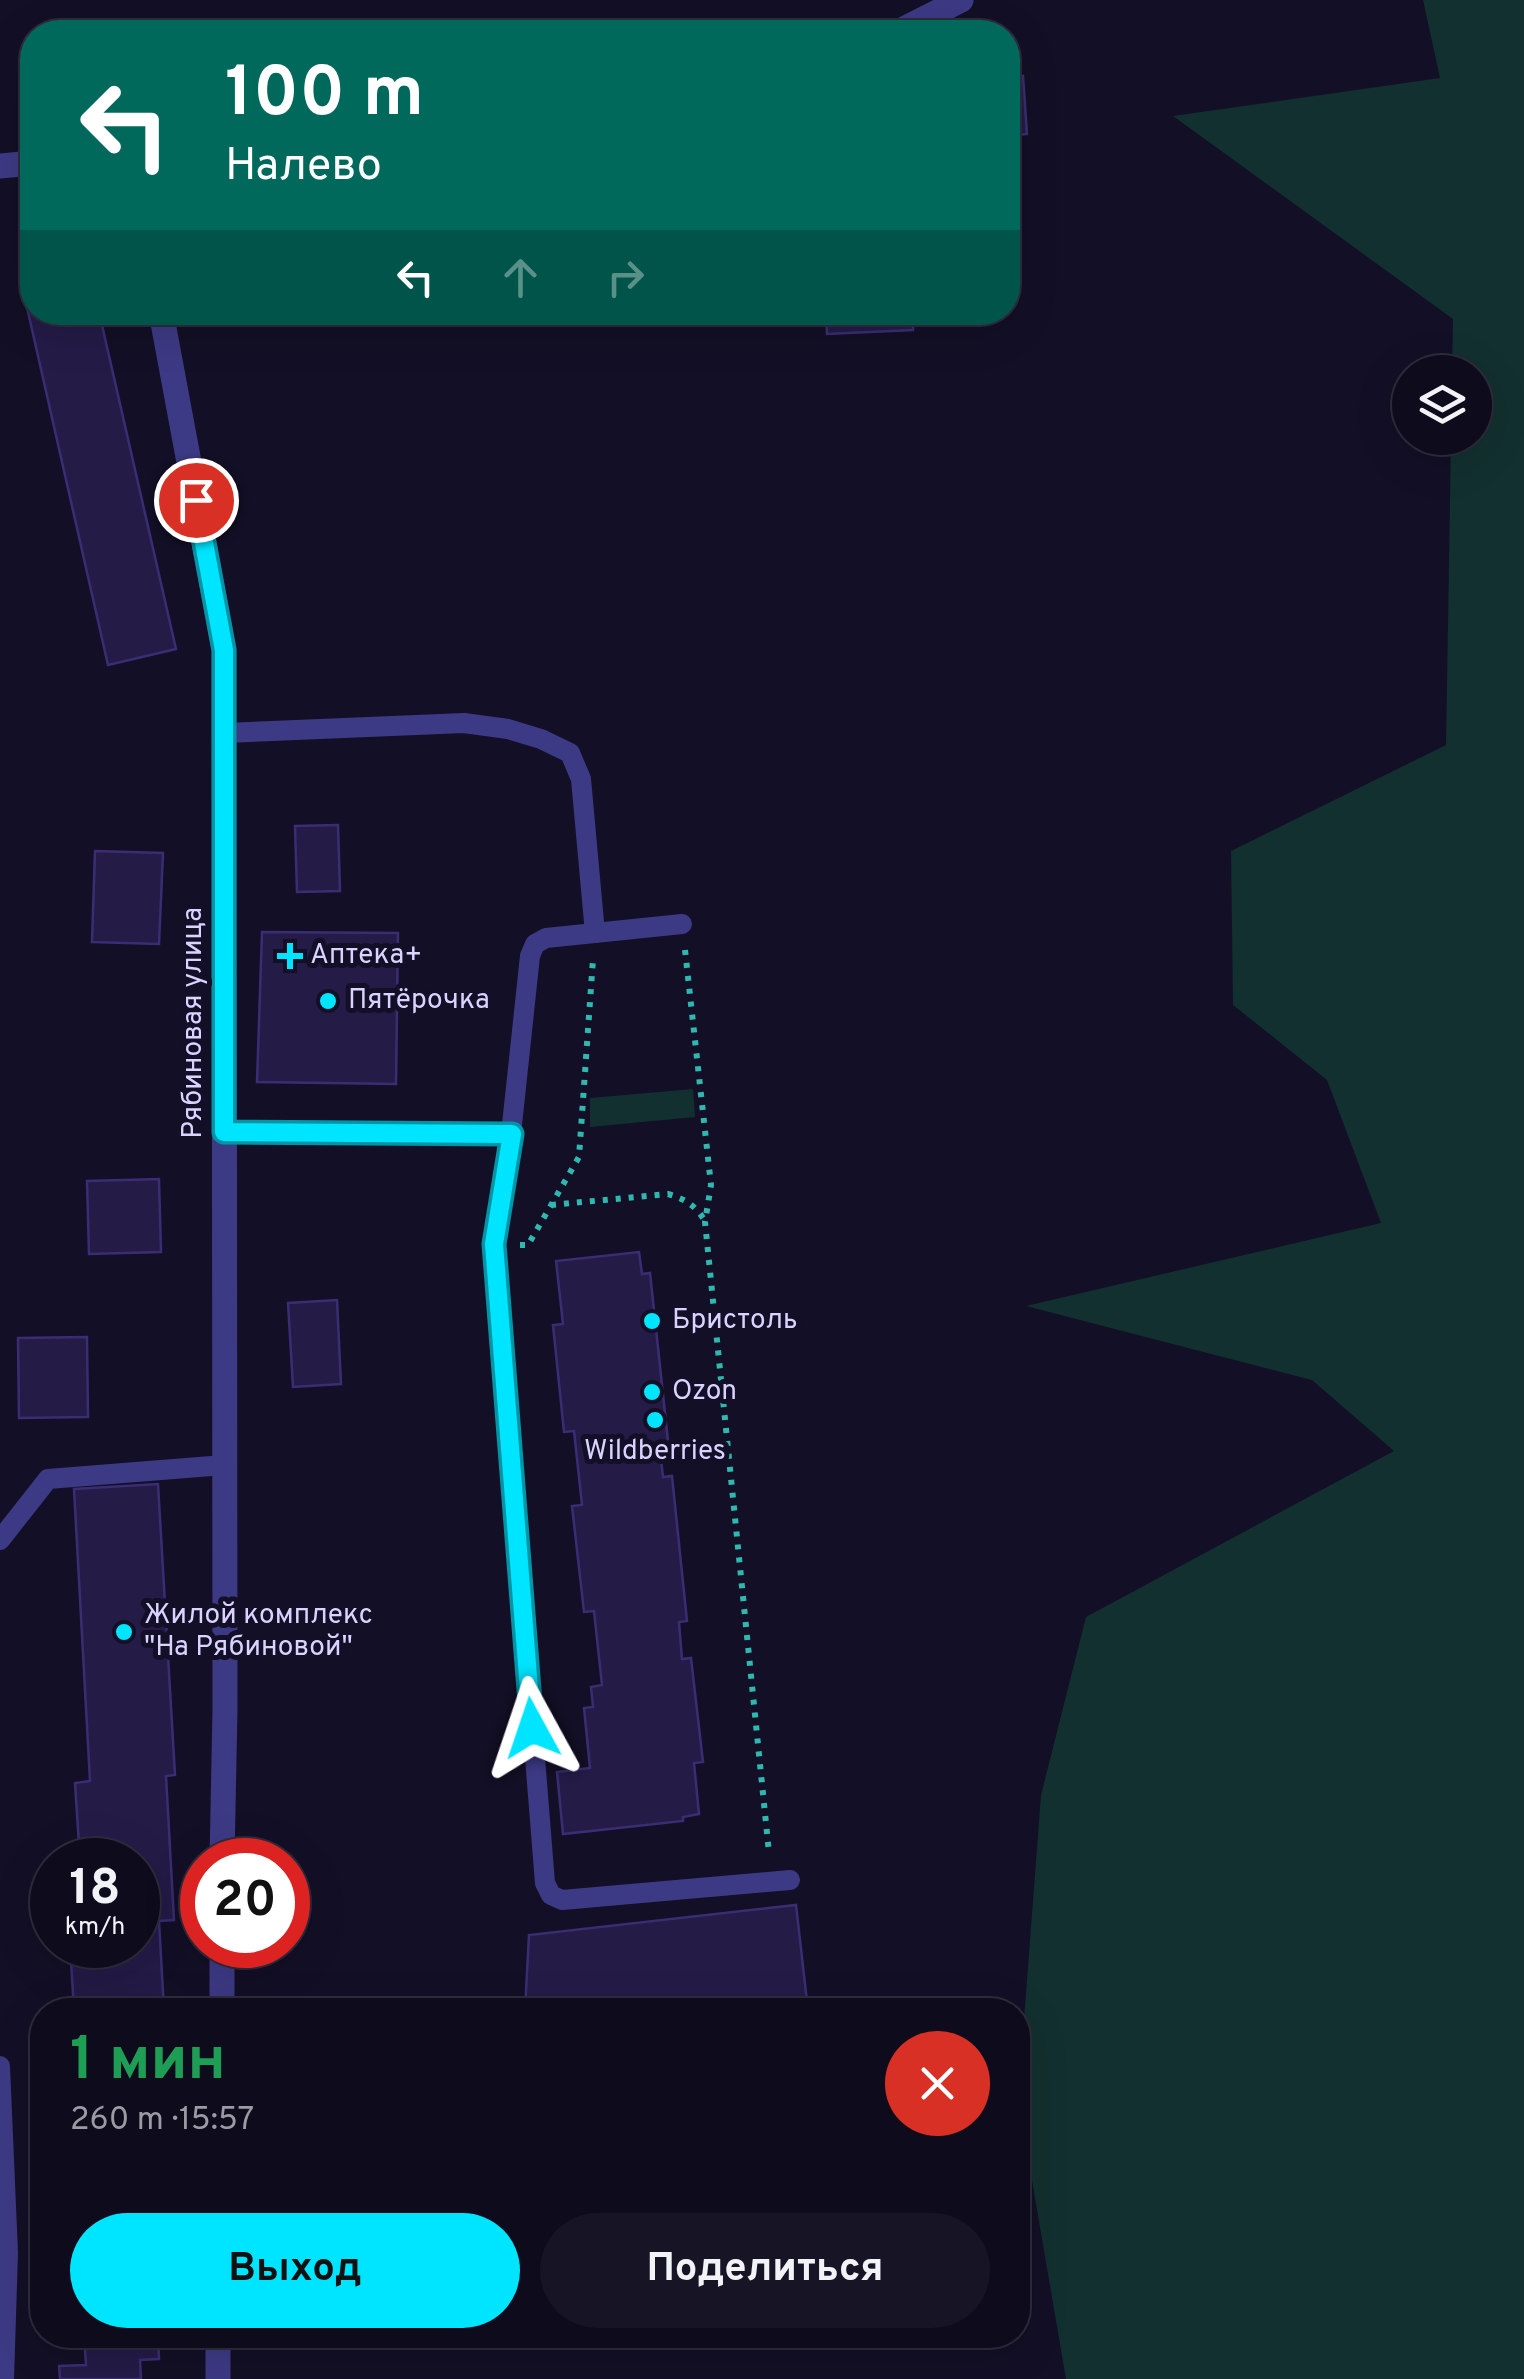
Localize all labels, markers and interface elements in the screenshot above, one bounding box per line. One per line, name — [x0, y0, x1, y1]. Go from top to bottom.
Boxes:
text: 100 m — [225, 52, 424, 141]
icon: left — [60, 60, 190, 190]
text: Налево — [225, 139, 382, 196]
icon: left — [388, 250, 443, 305]
icon: ahead — [493, 250, 548, 305]
icon: right — [598, 250, 653, 305]
map controls — [1392, 355, 1492, 455]
button: layers — [1392, 355, 1492, 455]
pin — [154, 458, 239, 543]
icon: arrive — [169, 473, 224, 528]
street label: Рябиновая улица — [176, 907, 212, 1139]
place label: Аптека+ — [310, 938, 422, 974]
marker: Аптека+ — [279, 945, 301, 967]
place label: Пятёрочка — [348, 983, 490, 1019]
marker: Пятёрочка — [317, 990, 339, 1012]
place label: Бристоль — [672, 1303, 798, 1339]
marker: Бристоль — [641, 1310, 663, 1332]
place label: Ozon — [672, 1374, 737, 1410]
marker: Ozon — [641, 1381, 663, 1403]
marker: Wildberries — [644, 1409, 666, 1431]
place label: Wildberries — [584, 1434, 726, 1470]
place label: Жилой комплекс "На Рябиновой" — [144, 1598, 373, 1666]
marker: Жилой комплекс "На Рябиновой" — [113, 1621, 135, 1643]
position arrow — [480, 1676, 584, 1780]
speed limit sign: 20 — [180, 1838, 310, 1968]
text: 18 — [69, 1859, 121, 1922]
text: km/h — [65, 1912, 125, 1944]
text: 1 мин — [70, 2025, 226, 2101]
button: close — [885, 2031, 990, 2136]
text: 260 m · 15:57 — [70, 2101, 254, 2141]
button: Выход — [70, 2213, 520, 2328]
button: Поделиться — [540, 2213, 990, 2328]

